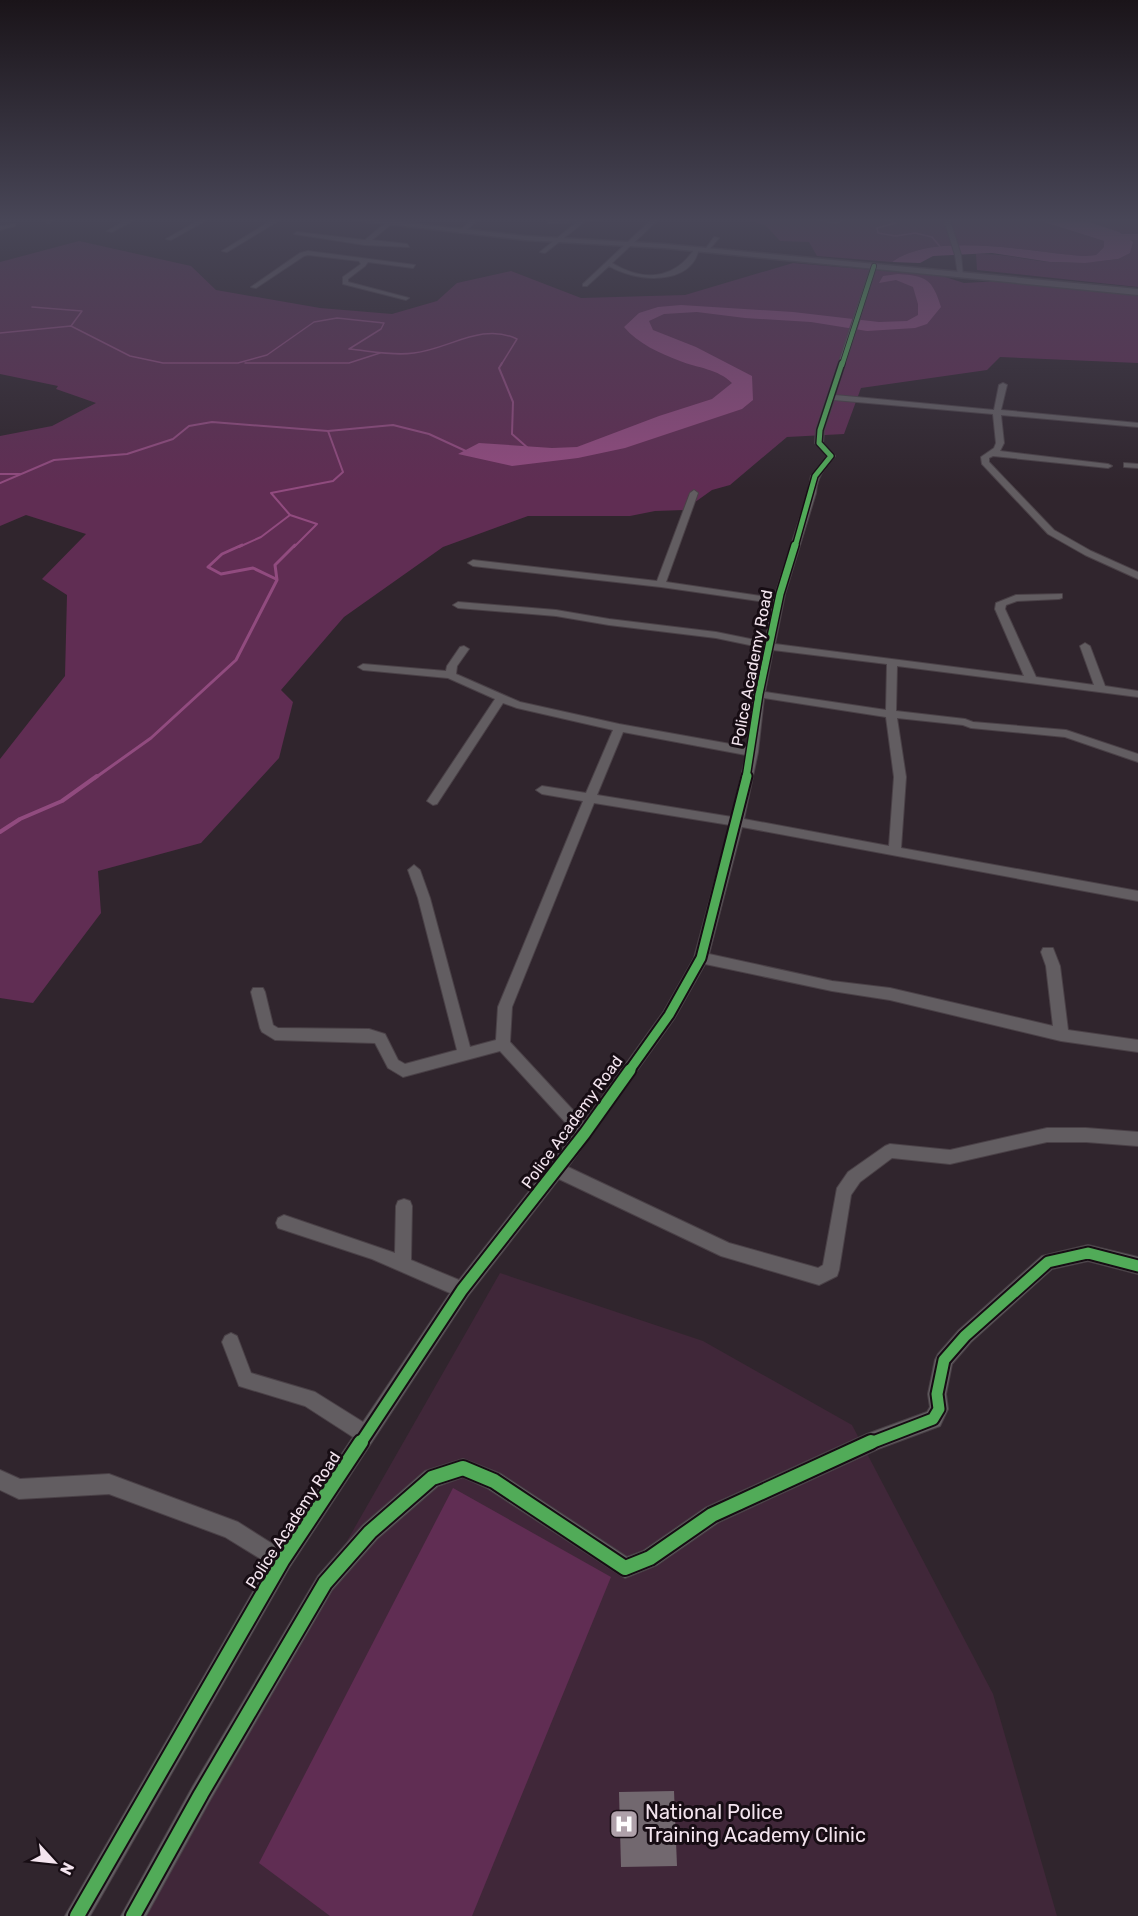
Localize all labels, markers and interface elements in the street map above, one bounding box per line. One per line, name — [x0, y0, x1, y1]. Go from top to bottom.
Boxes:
street label: Police Academy Road — [727, 588, 777, 748]
street label: Police Academy Road — [517, 1052, 627, 1192]
street label: Police Academy Road — [242, 1448, 344, 1592]
place label: National Police Training Academy Clinic — [645, 1800, 866, 1847]
hospital icon: National Police Training Academy Clinic — [608, 1808, 640, 1840]
north arrow — [24, 1832, 84, 1892]
text: N — [56, 1859, 78, 1878]

